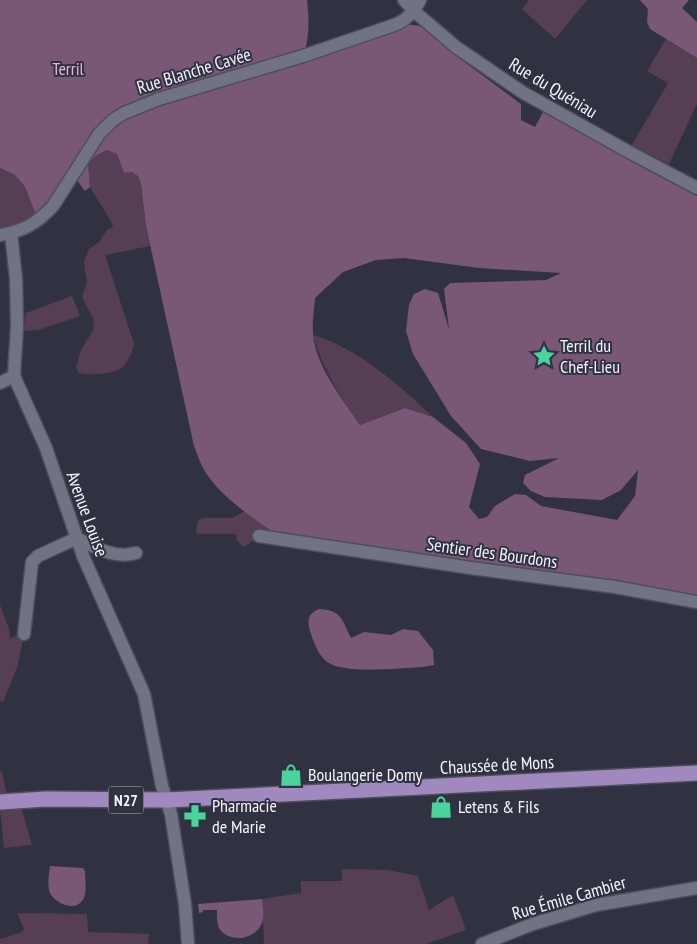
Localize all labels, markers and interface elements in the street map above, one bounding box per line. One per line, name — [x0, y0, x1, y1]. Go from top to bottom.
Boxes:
street label: Rue Blanche Cavée — [134, 42, 254, 99]
street label: Rue du Quéniau — [505, 52, 602, 123]
park label: Terril — [52, 57, 85, 80]
place label: Terril du Chef-Lieu — [560, 334, 620, 378]
place icon: Terril du Chef-Lieu — [531, 343, 557, 369]
street label: Avenue Louise — [61, 468, 114, 560]
street label: Sentier des Bourdons — [425, 532, 559, 573]
street label: Chaussée de Mons — [439, 750, 555, 779]
shop icon: Boulangerie Domy — [278, 762, 304, 788]
place label: Boulangerie Domy — [308, 763, 423, 786]
road number: N27 — [108, 786, 144, 814]
place label: Pharmacie de Marie — [212, 794, 277, 838]
shop icon: Letens & Fils — [428, 794, 454, 820]
place label: Letens & Fils — [458, 795, 539, 818]
pharmacy icon: Pharmacie de Marie — [182, 803, 208, 829]
street label: Rue Émile Cambier — [509, 870, 629, 925]

